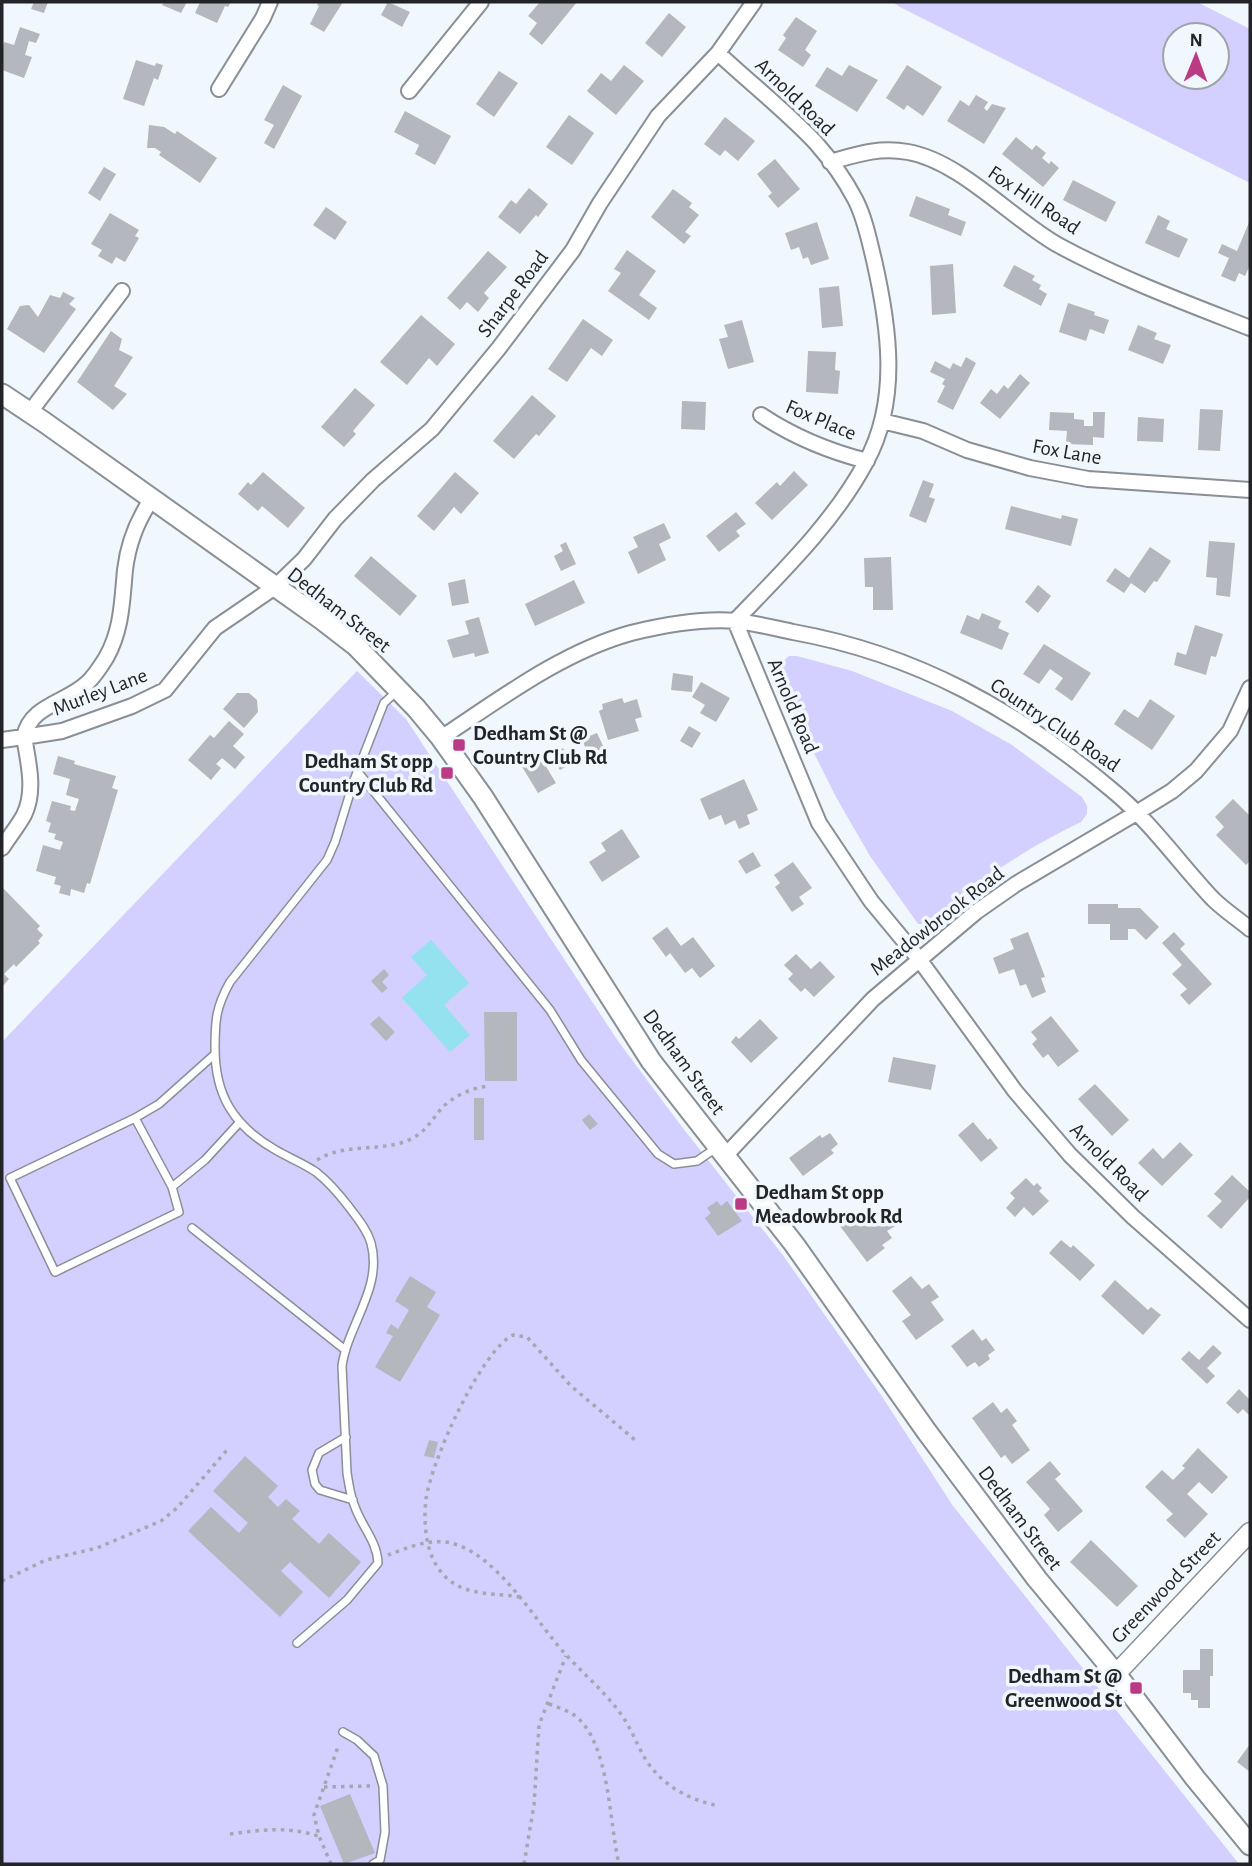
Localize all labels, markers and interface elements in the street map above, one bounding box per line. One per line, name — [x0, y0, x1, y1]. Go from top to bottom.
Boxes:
north arrow — [1161, 21, 1231, 91]
text: N — [1189, 31, 1203, 50]
street label: Arnold Road — [751, 54, 839, 140]
street label: Fox Hill Road — [984, 162, 1084, 238]
street label: Sharpe Road — [474, 247, 552, 341]
street label: Fox Place — [783, 396, 859, 444]
street label: Fox Lane — [1031, 436, 1103, 468]
street label: Dedham Street — [284, 563, 395, 657]
street label: Arnold Road — [764, 655, 822, 757]
street label: Murley Lane — [50, 664, 150, 720]
street label: Country Club Road — [986, 674, 1124, 776]
place label: Dedham St @ Country Club Rd — [473, 723, 607, 768]
marker: Dedham St @ Country Club Rd — [451, 737, 467, 753]
place label: Dedham St opp Country Club Rd — [299, 751, 433, 796]
marker: Dedham St opp Country Club Rd — [439, 765, 455, 781]
street label: Meadowbrook Road — [866, 862, 1008, 980]
street label: Dedham Street — [639, 1006, 729, 1119]
street label: Arnold Road — [1066, 1119, 1152, 1205]
place label: Dedham St opp Meadowbrook Rd — [755, 1182, 902, 1227]
marker: Dedham St opp Meadowbrook Rd — [733, 1196, 749, 1212]
street label: Dedham Street — [974, 1462, 1066, 1574]
street label: Greenwood Street — [1107, 1527, 1225, 1647]
place label: Dedham St @ Greenwood St — [1005, 1666, 1122, 1711]
marker: Dedham St @ Greenwood St — [1128, 1680, 1144, 1696]

